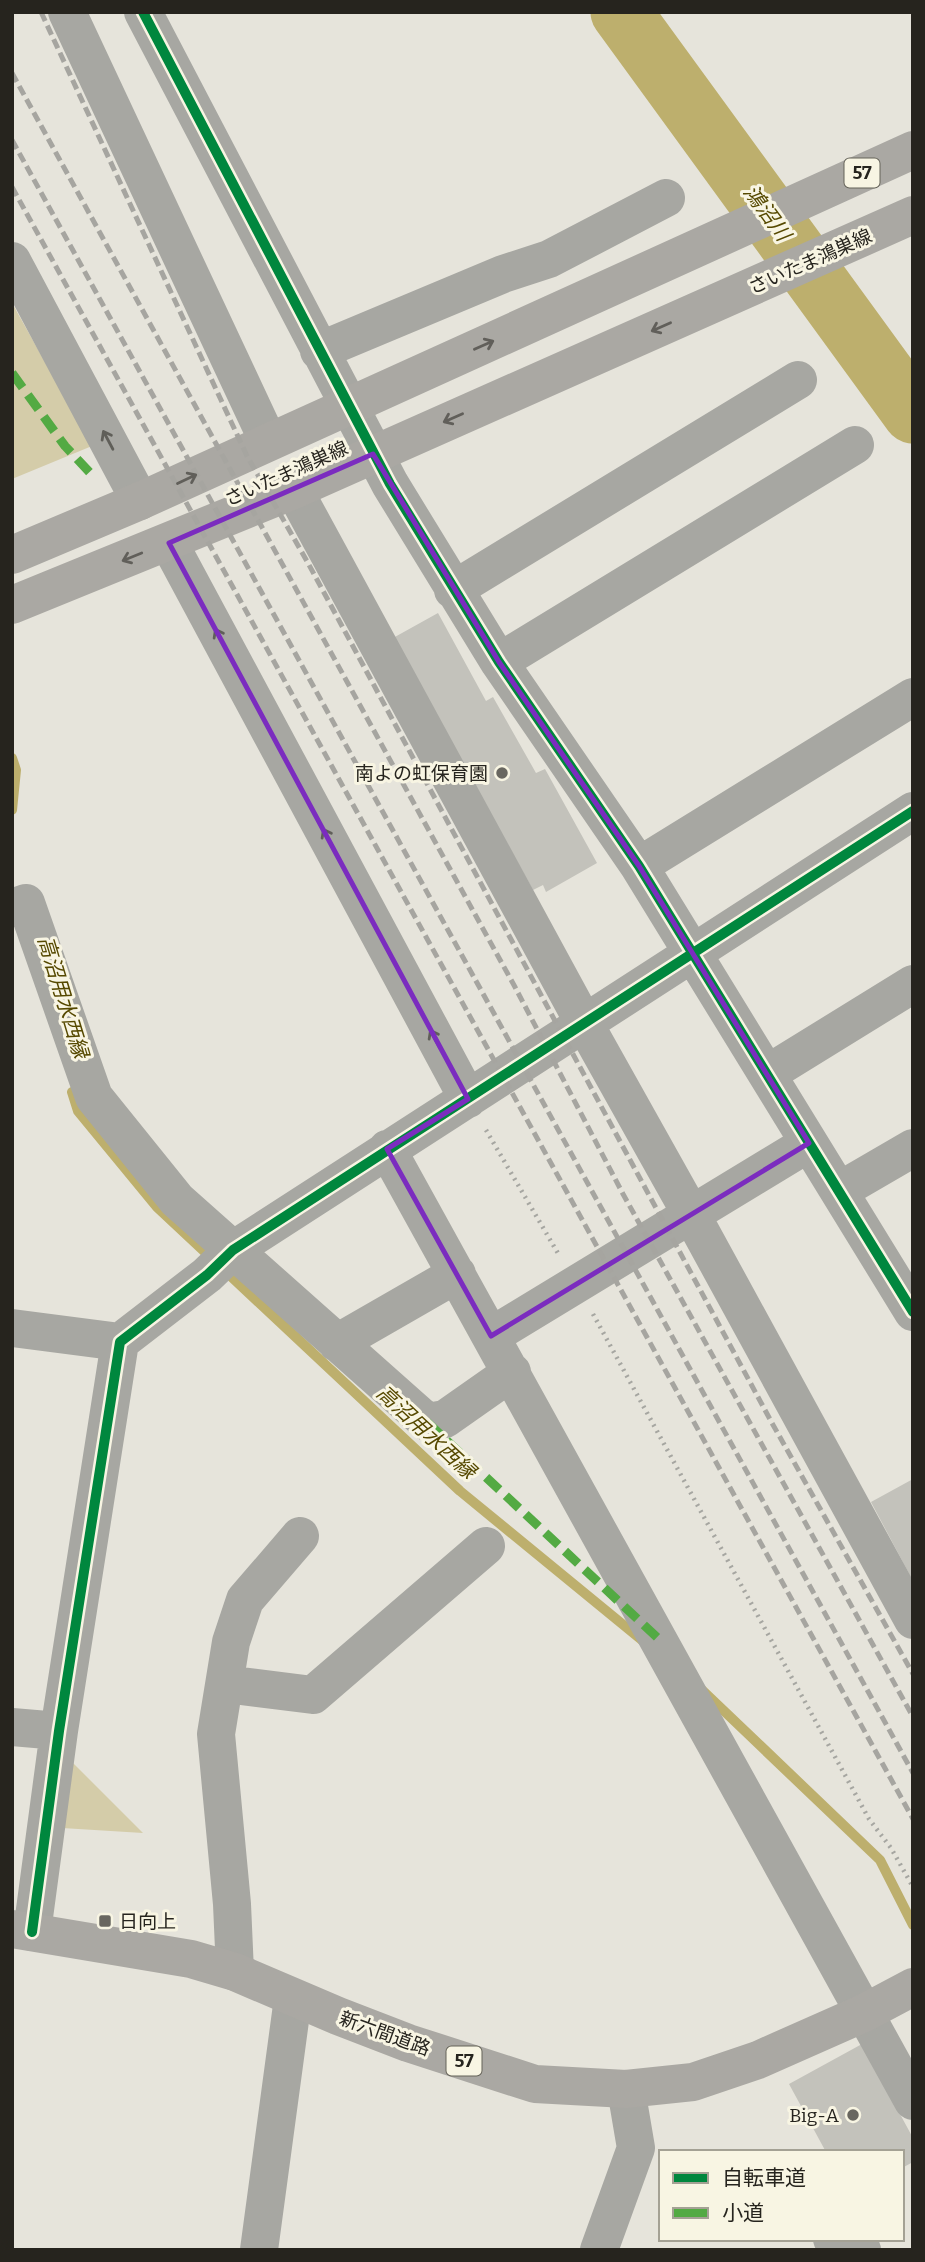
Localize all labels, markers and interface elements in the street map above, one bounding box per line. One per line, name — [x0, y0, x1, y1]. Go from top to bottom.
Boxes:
road number: 57 — [844, 158, 880, 188]
water label: 鴻沼川 — [738, 180, 797, 248]
street label: さいたま鴻巣線 — [745, 224, 875, 299]
one-way arrow — [651, 321, 673, 334]
one-way arrow — [473, 338, 494, 351]
one-way arrow — [443, 412, 464, 425]
one-way arrow — [101, 431, 115, 451]
street label: さいたま鴻巣線 — [221, 436, 351, 511]
one-way arrow — [176, 472, 197, 485]
one-way arrow — [122, 552, 144, 565]
one-way arrow — [213, 628, 226, 649]
place label: 南よの虹保育園 — [355, 762, 488, 785]
marker: 南よの虹保育園 — [494, 765, 510, 781]
one-way arrow — [321, 828, 334, 849]
water label: 高沼用水西縁 — [32, 933, 94, 1063]
one-way arrow — [428, 1029, 442, 1049]
water label: 高沼用水西縁 — [371, 1380, 482, 1486]
place label: 日向上 — [119, 1910, 176, 1933]
marker: 日向上 — [97, 1913, 113, 1929]
street label: 新六間道路 — [336, 2006, 433, 2061]
road number: 57 — [447, 2047, 482, 2076]
place label: Big-A — [789, 2104, 840, 2127]
marker: Big-A — [845, 2107, 861, 2123]
legend — [659, 2150, 904, 2241]
text: 自転車道 — [722, 2165, 806, 2191]
text: 小道 — [722, 2200, 764, 2226]

